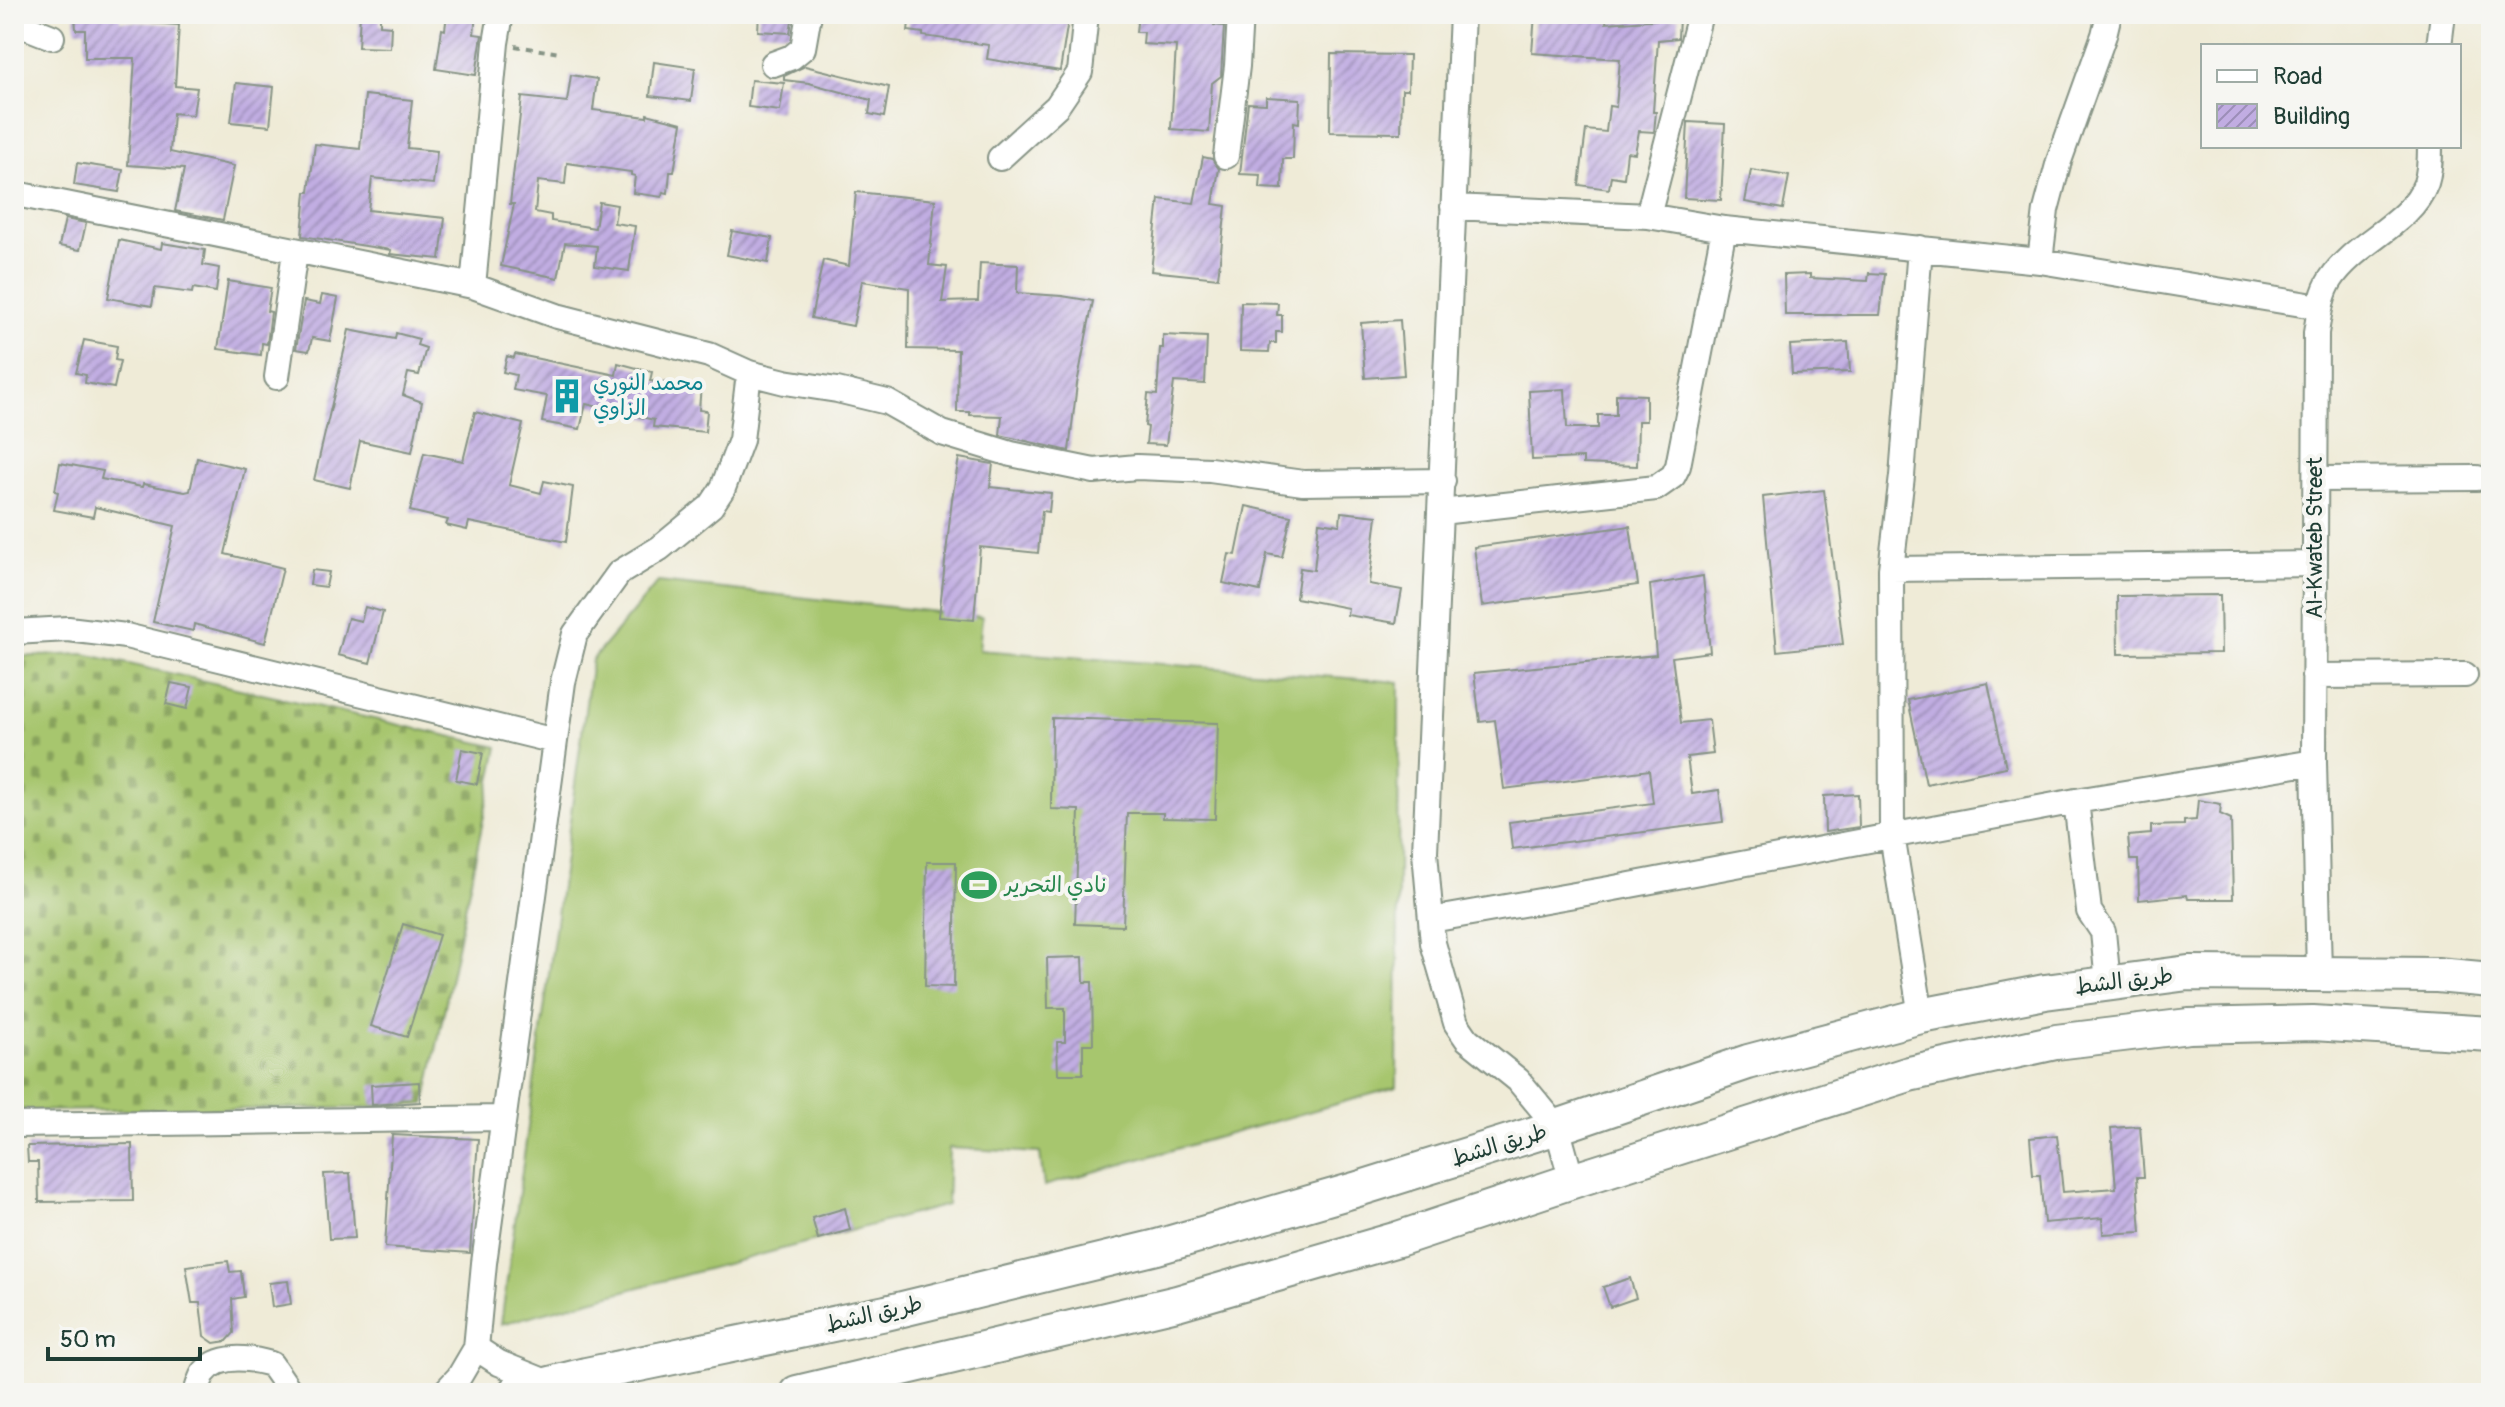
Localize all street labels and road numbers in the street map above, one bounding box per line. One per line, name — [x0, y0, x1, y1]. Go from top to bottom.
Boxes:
street label: Al-Kwateb Street — [2301, 457, 2329, 619]
street label: طريق الشط — [2073, 961, 2175, 1001]
street label: طريق الشط — [1448, 1117, 1550, 1173]
street label: طريق الشط — [823, 1289, 925, 1339]

